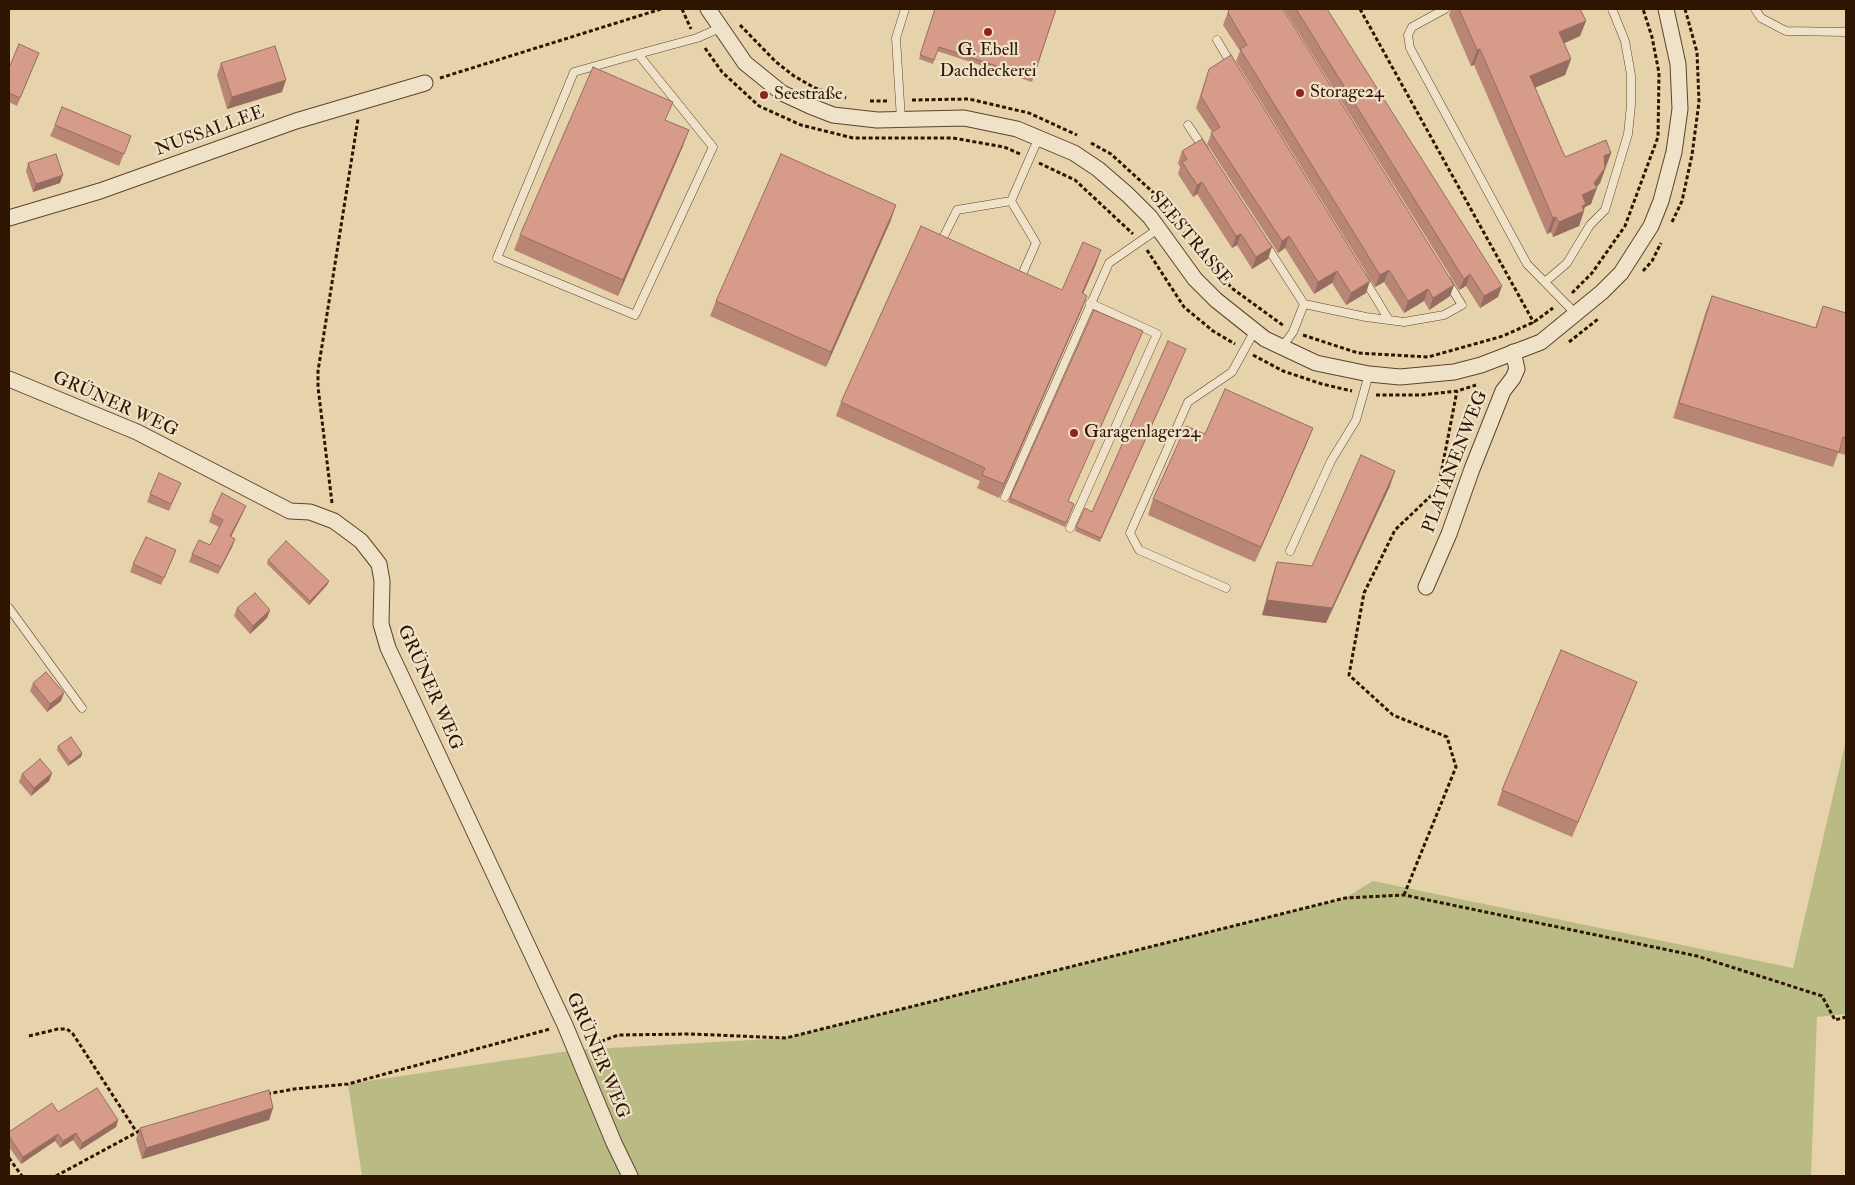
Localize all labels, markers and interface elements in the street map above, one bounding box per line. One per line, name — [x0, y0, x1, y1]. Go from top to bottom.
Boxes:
marker: G. Ebell Dachdeckerei — [982, 26, 994, 38]
place label: G. Ebell Dachdeckerei — [939, 40, 1037, 82]
place label: Storage24 — [1310, 82, 1384, 104]
place label: Seestraße — [774, 84, 842, 106]
marker: Storage24 — [1294, 87, 1306, 99]
marker: Seestraße — [758, 89, 770, 101]
street label: NUSSALLEE — [152, 102, 268, 162]
street label: SEESTRASSE — [1144, 187, 1236, 291]
street label: GRÜNER WEG — [49, 368, 181, 442]
street label: PLATANENWEG — [1419, 388, 1493, 536]
place label: Garagenlager24 — [1084, 422, 1200, 444]
marker: Garagenlager24 — [1068, 427, 1080, 439]
street label: GRÜNER WEG — [392, 622, 466, 754]
street label: GRÜNER WEG — [561, 990, 633, 1122]

